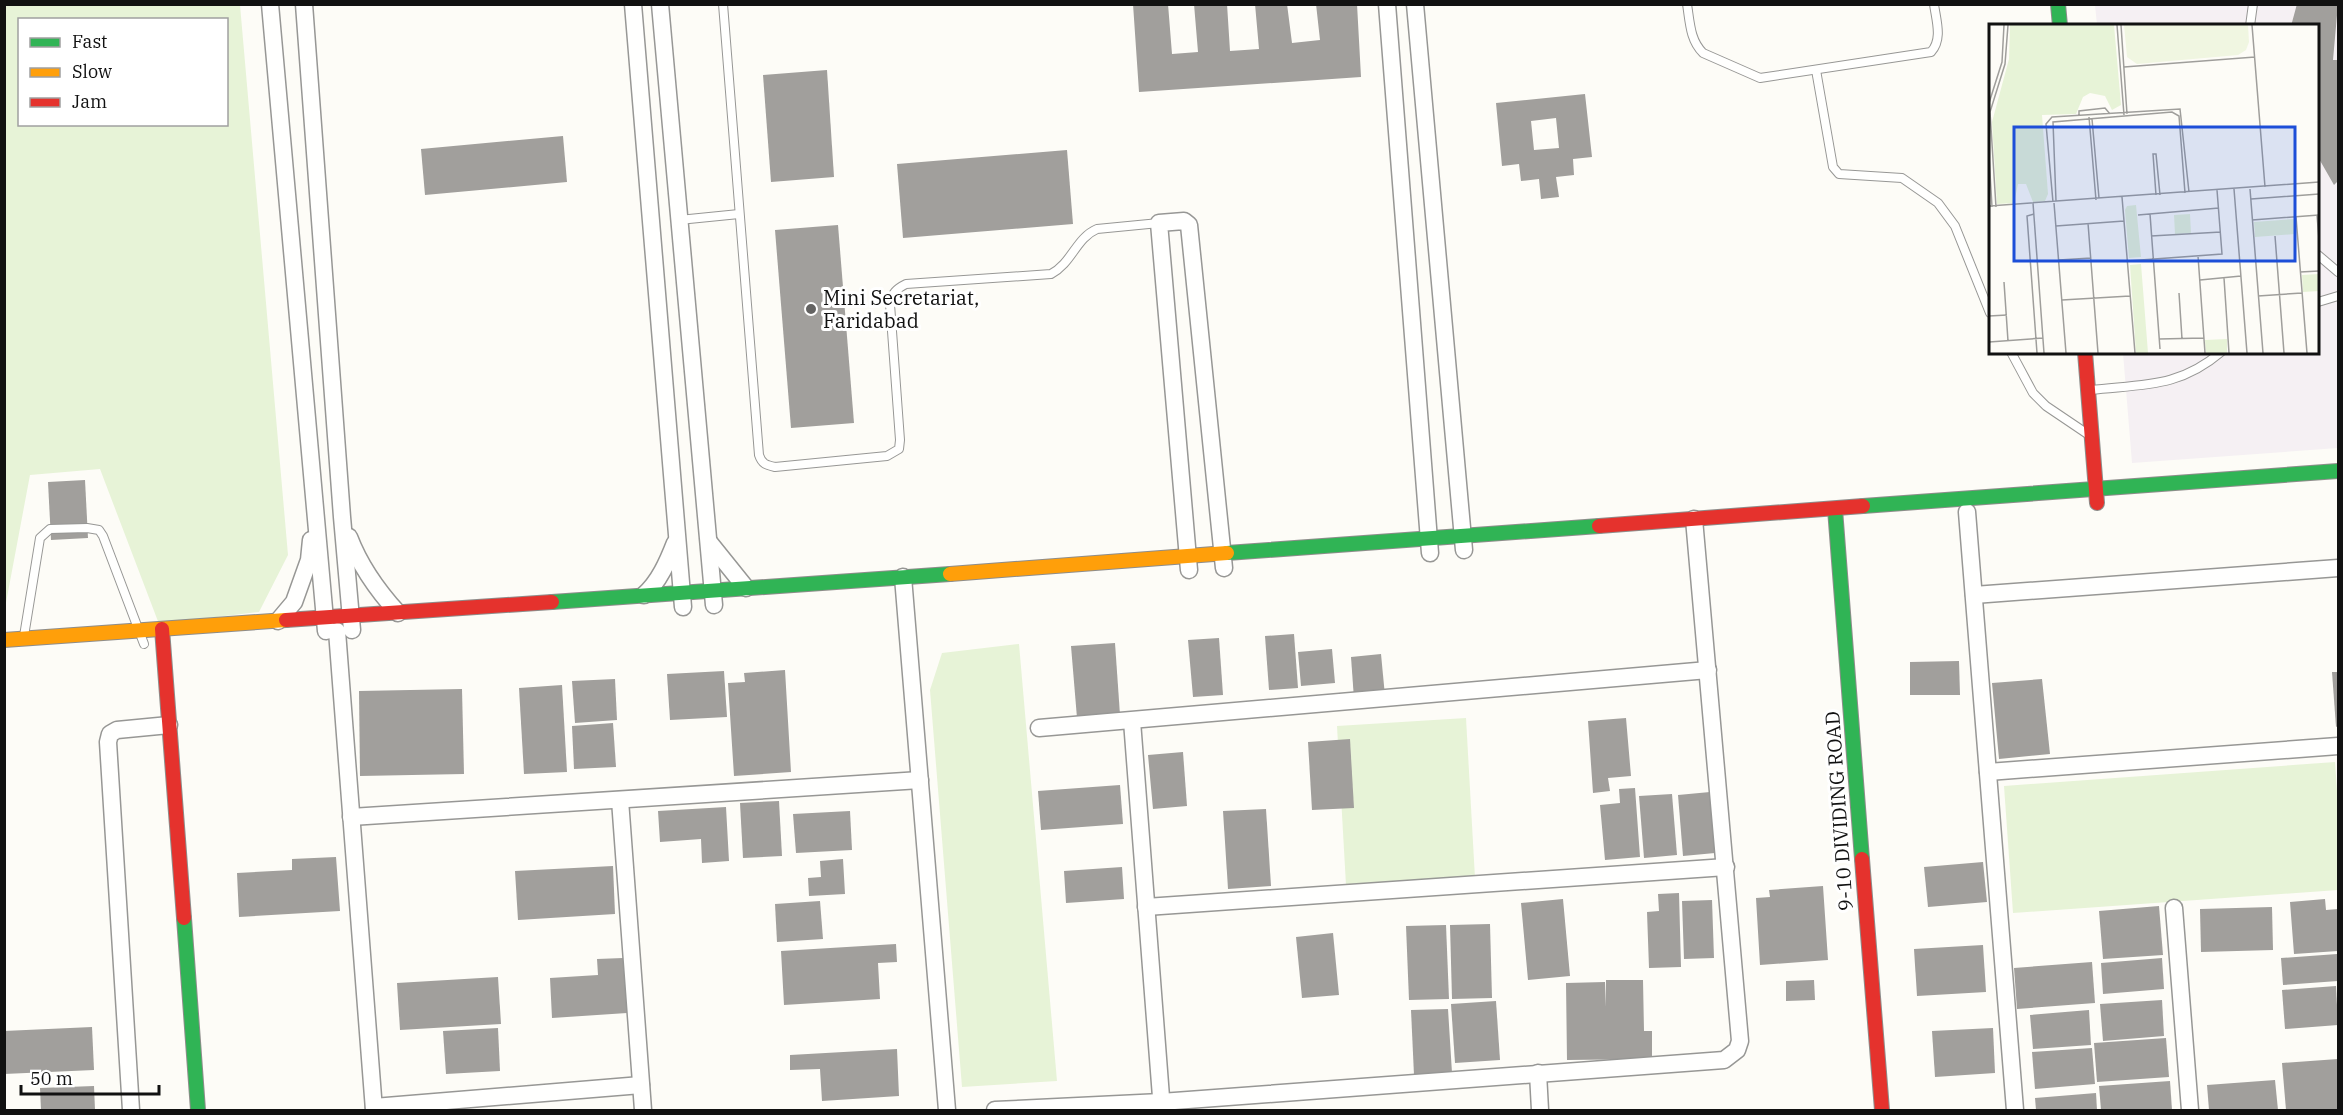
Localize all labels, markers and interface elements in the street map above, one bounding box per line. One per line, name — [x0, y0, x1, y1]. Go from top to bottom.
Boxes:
legend — [18, 18, 228, 126]
inset map — [1989, 24, 2319, 354]
text: Fast — [72, 30, 107, 53]
text: Slow — [72, 60, 112, 83]
text: Jam — [72, 90, 107, 113]
place label: Mini Secretariat, Faridabad — [823, 284, 979, 334]
marker: Mini Secretariat, Faridabad — [804, 302, 818, 316]
street label: 9-10 DIVIDING ROAD — [1818, 710, 1859, 912]
scale bar — [21, 1058, 159, 1096]
text: 50 m — [30, 1067, 73, 1090]

